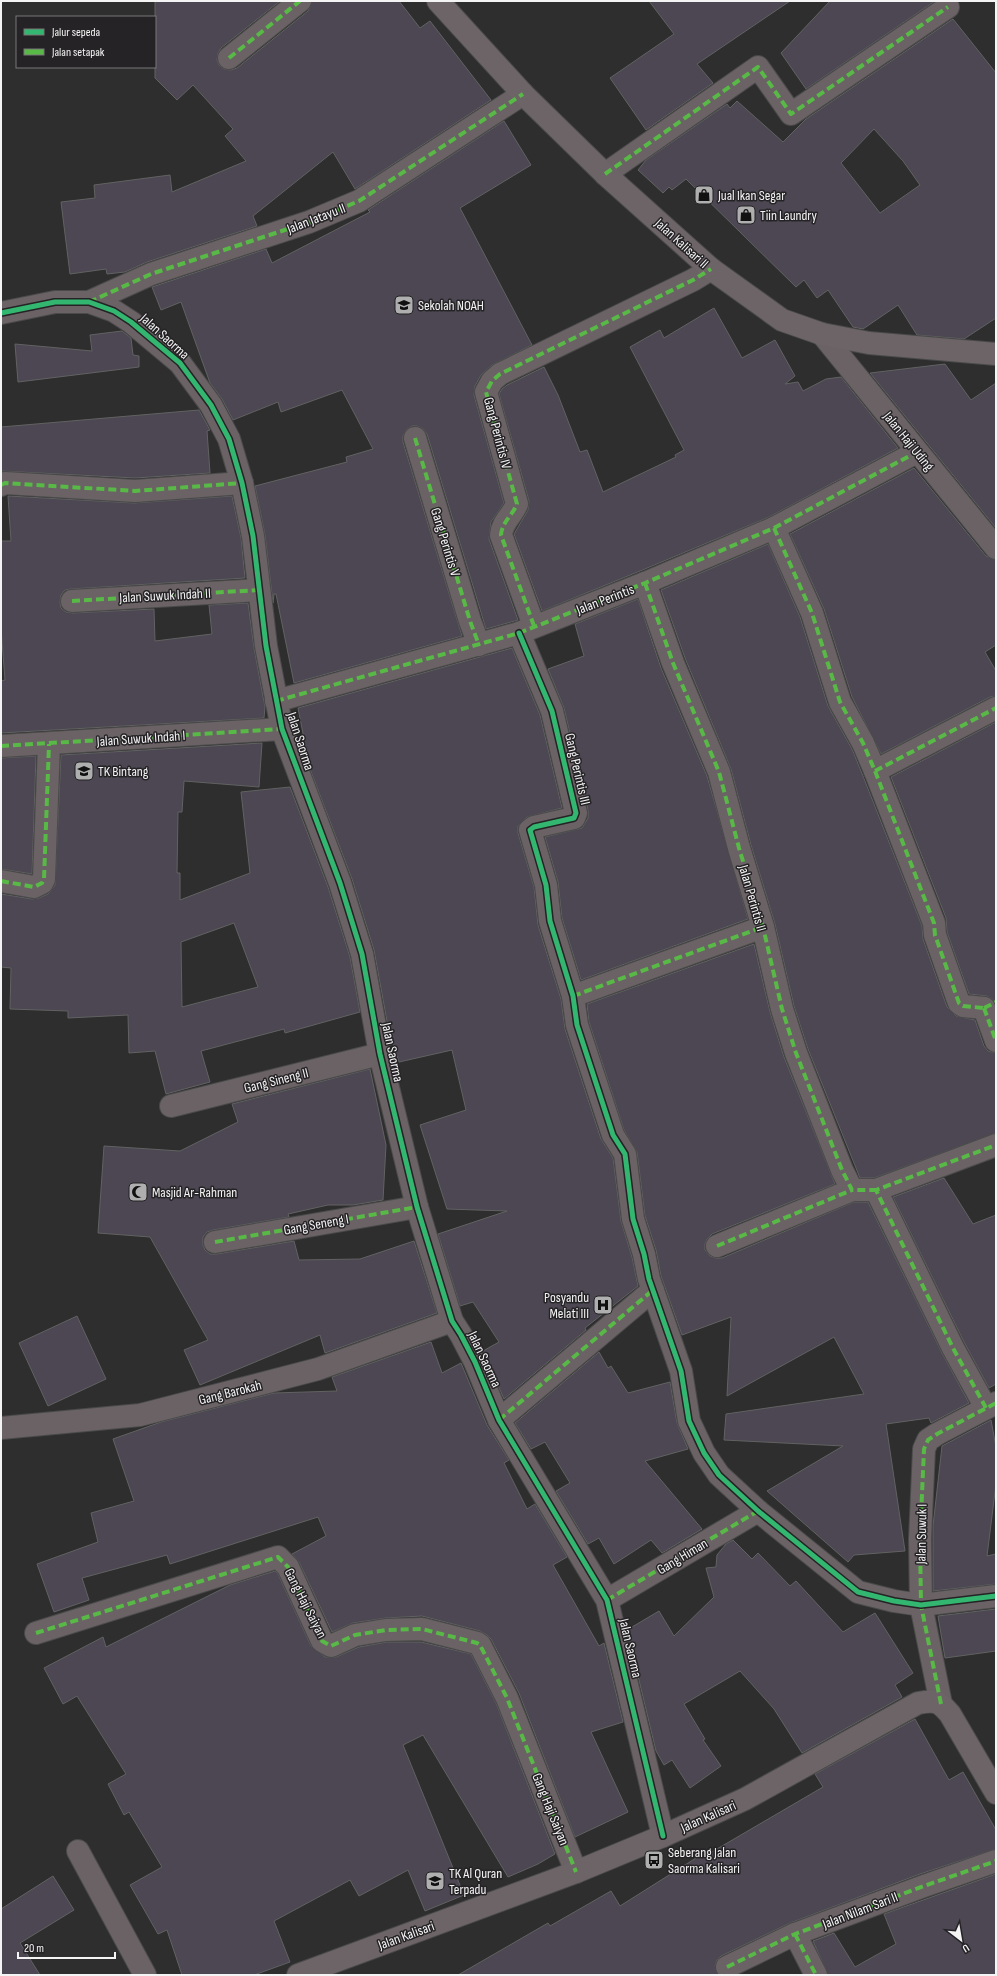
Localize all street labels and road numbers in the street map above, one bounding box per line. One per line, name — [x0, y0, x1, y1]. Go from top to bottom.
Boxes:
street label: Jalan Jatayu II — [284, 200, 348, 238]
street label: Jalan Kalisari II — [651, 214, 712, 272]
street label: Jalan Saorma — [136, 309, 193, 363]
street label: Gang Perintis IV — [480, 395, 515, 472]
street label: Jalan Haji Uding — [879, 407, 938, 475]
street label: Gang Perintis V — [427, 506, 464, 579]
street label: Jalan Perintis — [573, 581, 637, 619]
street label: Jalan Suwuk Indah II — [118, 585, 211, 606]
street label: Jalan Saorma — [283, 709, 318, 772]
street label: Jalan Suwuk Indah I — [95, 727, 186, 750]
street label: Gang Perintis III — [561, 732, 594, 807]
street label: Jalan Perintis II — [735, 862, 770, 933]
street label: Jalan Saorma — [378, 1020, 407, 1083]
street label: Gang Sineng II — [242, 1064, 310, 1097]
street label: Gang Seneng I — [282, 1210, 350, 1239]
street label: Jalan Saorma — [464, 1327, 505, 1390]
street label: Gang Barokah — [197, 1376, 263, 1408]
street label: Jalan Suwuk I — [912, 1504, 931, 1565]
street label: Gang Himan — [654, 1535, 711, 1578]
street label: Gang Haji Saiyan — [281, 1565, 330, 1641]
street label: Jalan Saorma — [615, 1616, 646, 1679]
street label: Gang Haji Saiyan — [528, 1771, 573, 1848]
street label: Jalan Kalisari — [677, 1797, 738, 1837]
street label: Jalan Nilam Sari II — [819, 1888, 900, 1933]
street label: Jalan Kalisari — [375, 1917, 437, 1954]

